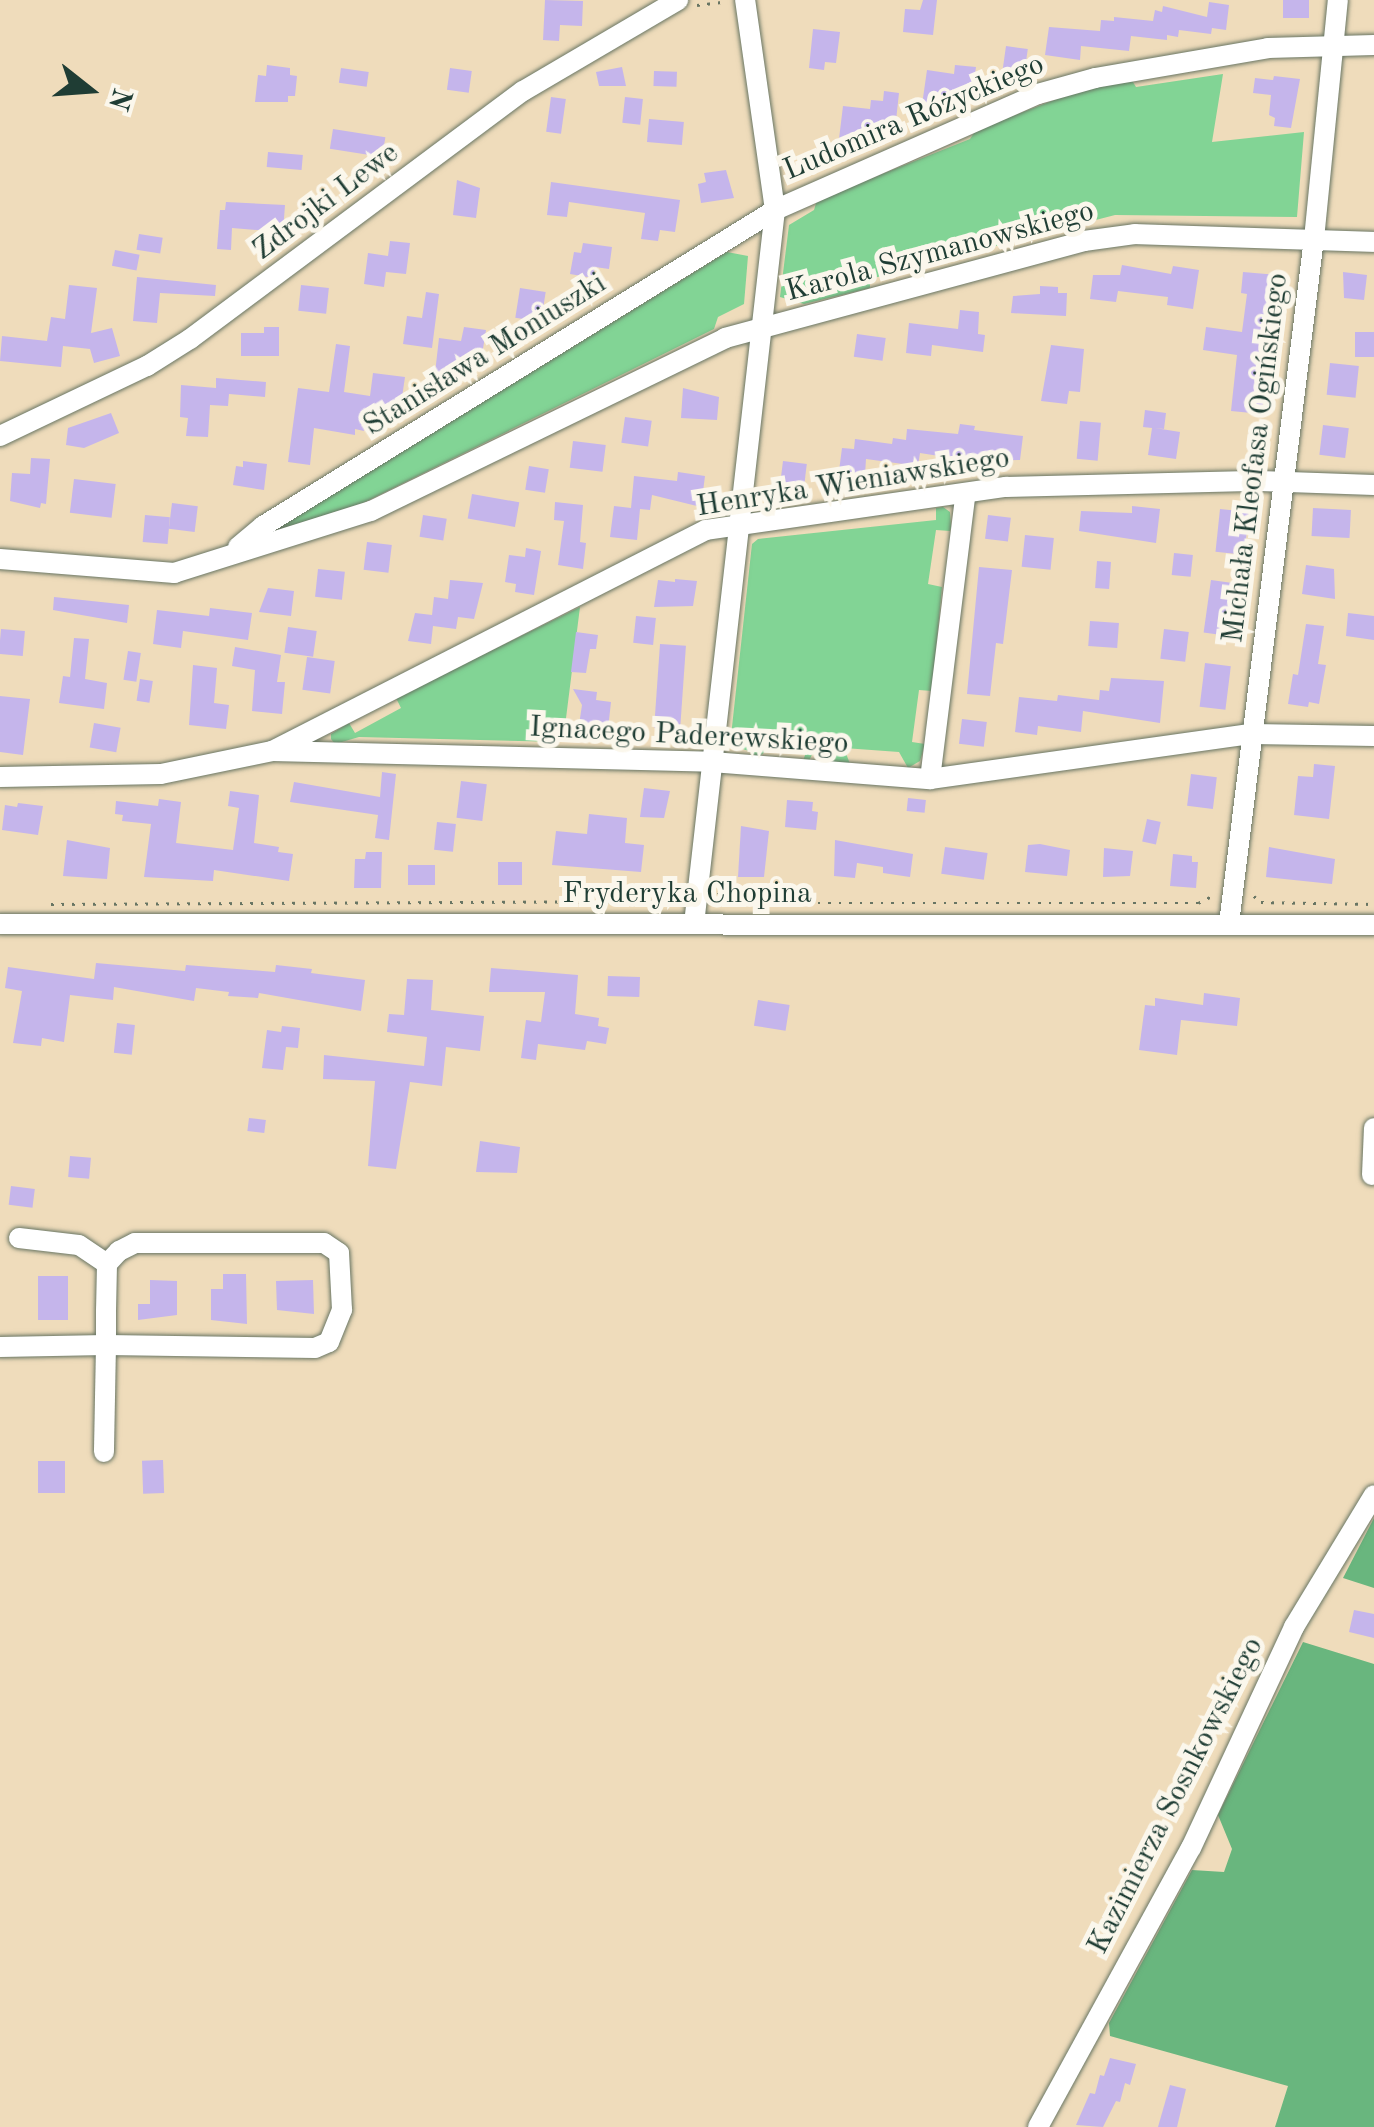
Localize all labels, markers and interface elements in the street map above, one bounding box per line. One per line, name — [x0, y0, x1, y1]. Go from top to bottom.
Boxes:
north arrow — [40, 40, 140, 140]
street label: Ludomira Różyckiego — [778, 47, 1050, 189]
text: N — [102, 84, 135, 113]
street label: Zdrojki Lewe — [246, 135, 406, 269]
street label: Karola Szymanowskiego — [782, 193, 1098, 311]
street label: Stanisława Moniuszki — [357, 266, 613, 444]
street label: Michała Kleofasa Ogińskiego — [1215, 271, 1297, 645]
street label: Henryka Wieniawskiego — [694, 440, 1012, 526]
street label: Ignacego Paderewskiego — [528, 710, 850, 762]
street label: Fryderyka Chopina — [562, 876, 812, 912]
street label: Kazimierza Sosnkowskiego — [1080, 1632, 1272, 1960]

